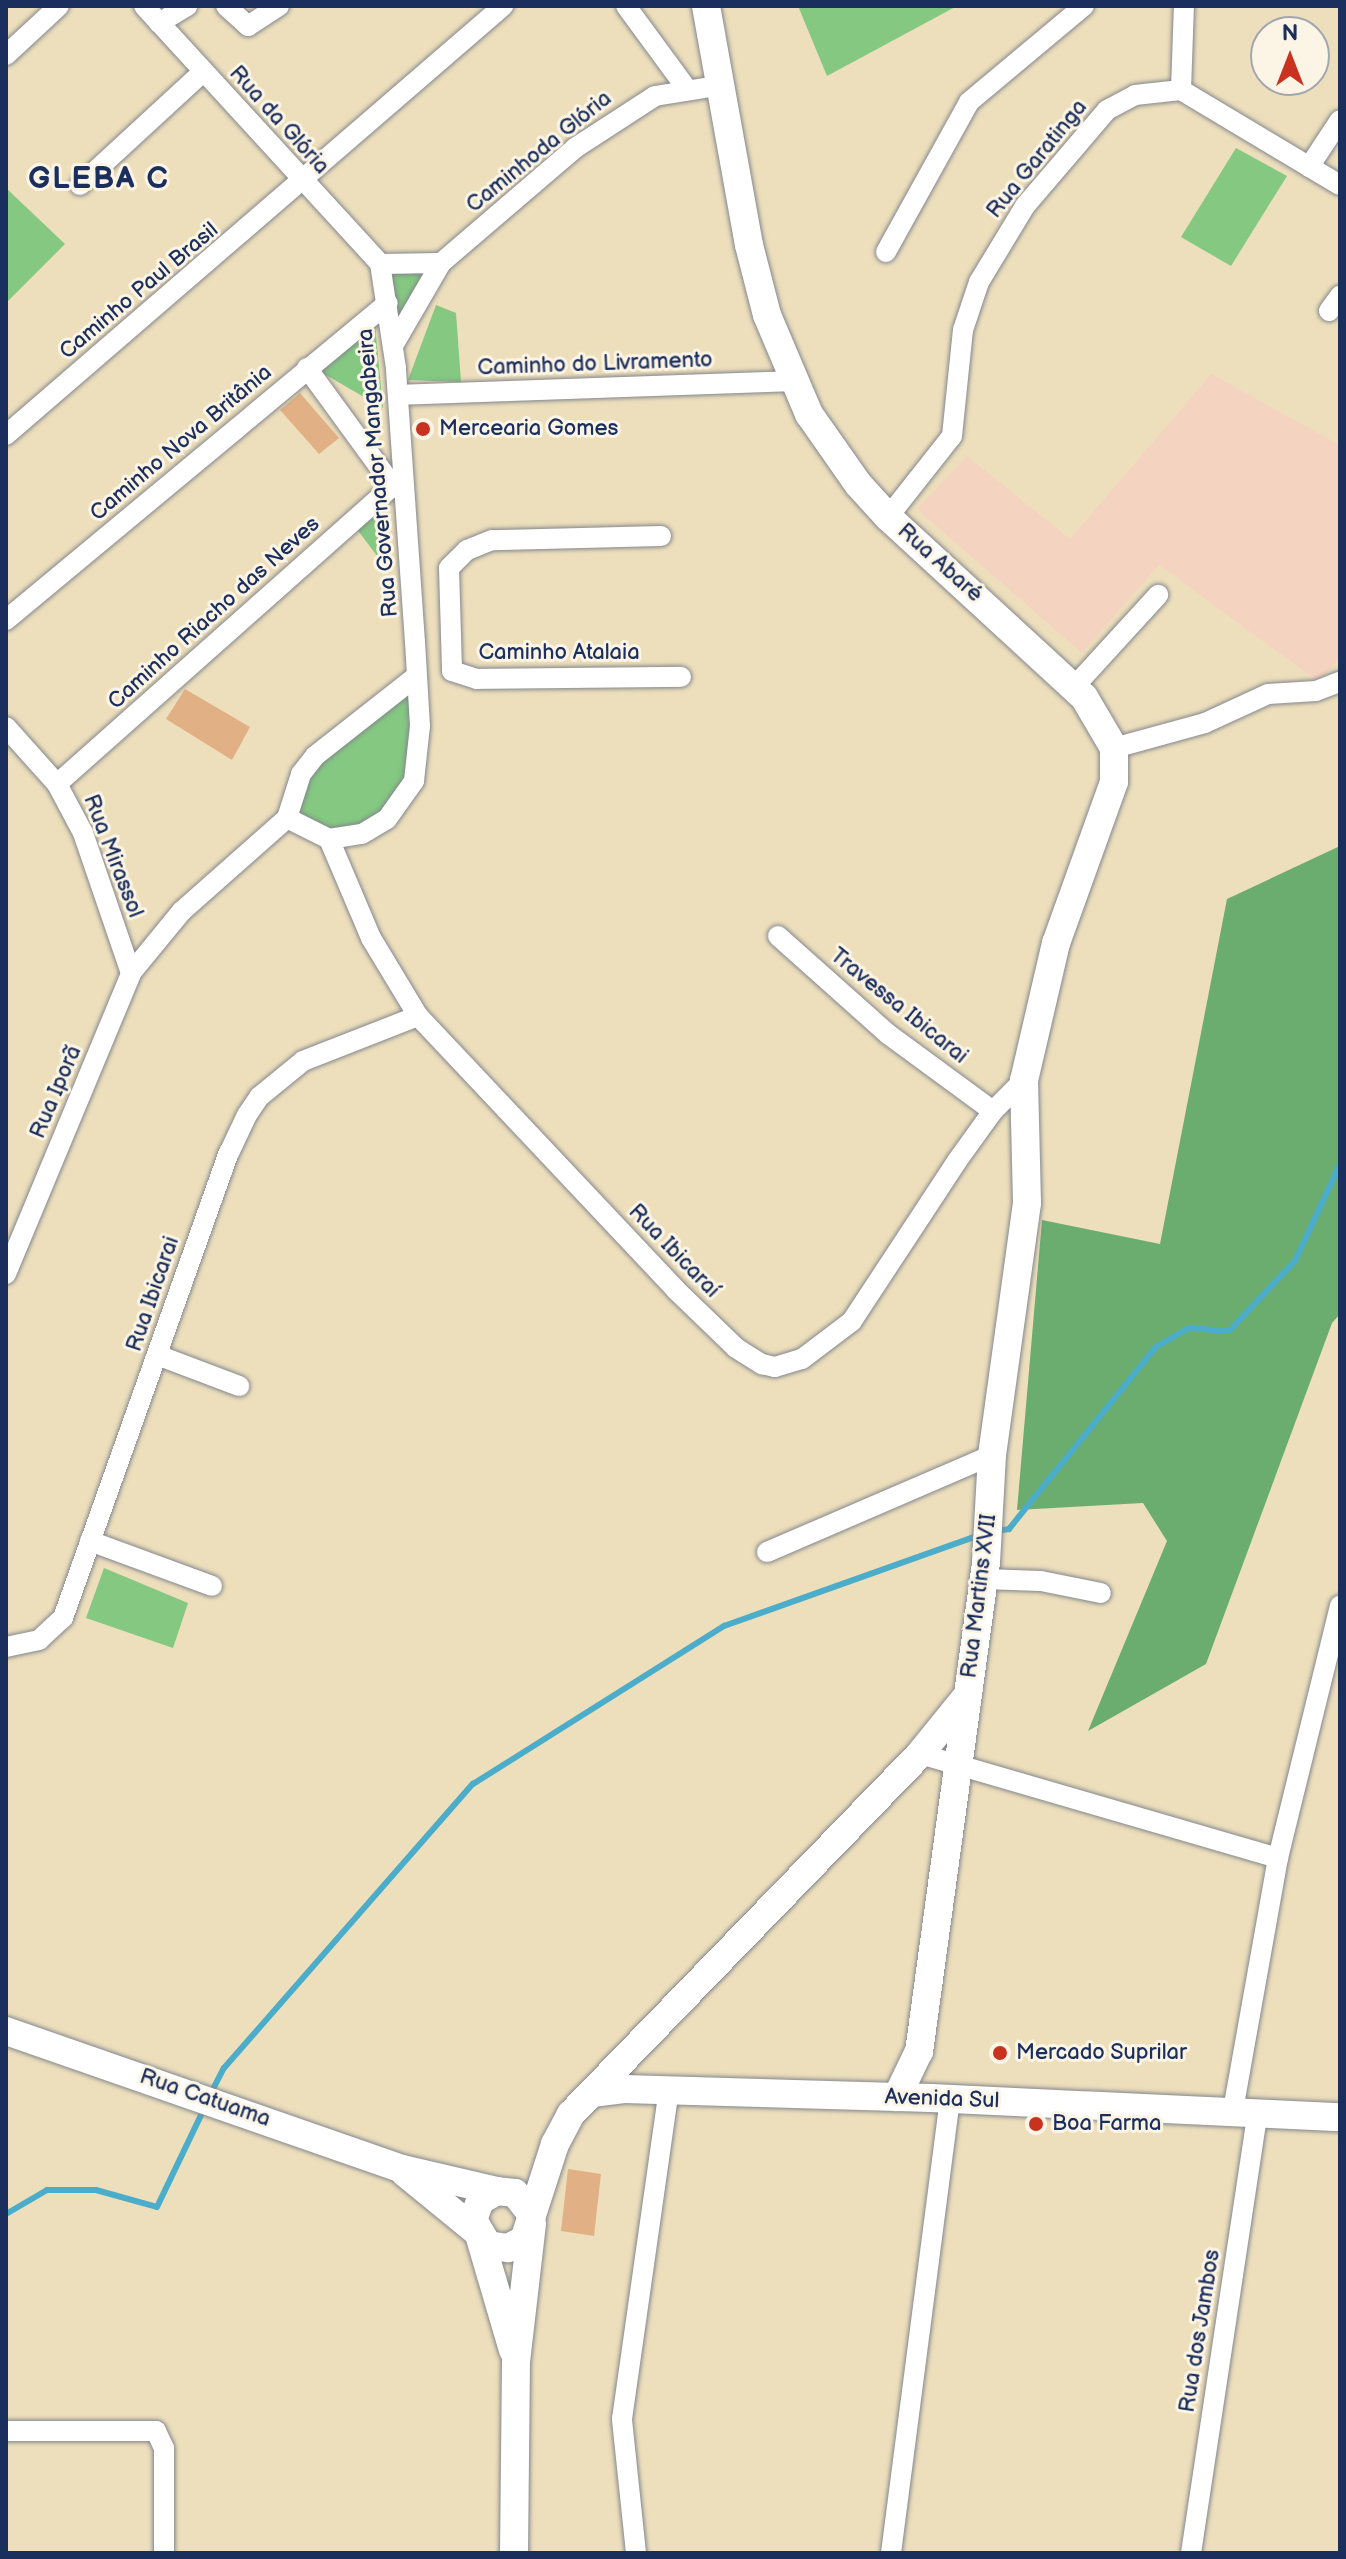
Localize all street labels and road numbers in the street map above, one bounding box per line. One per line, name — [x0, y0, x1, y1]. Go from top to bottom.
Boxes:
street label: Rua da Glória — [223, 60, 335, 180]
street label: Caminhoda Glória — [461, 85, 617, 219]
street label: Rua Garatinga — [981, 94, 1093, 224]
street label: Caminho Paul Brasil — [54, 217, 224, 365]
street label: Rua Governador Mangabeira — [352, 327, 404, 619]
street label: Caminho do Livramento — [477, 347, 713, 381]
street label: Caminho Nova Britânia — [85, 359, 277, 527]
street label: Caminho Riacho das Neves — [103, 511, 325, 715]
street label: Rua Abaré — [892, 518, 988, 608]
street label: Caminho Atalaia — [478, 640, 640, 666]
street label: Rua Mirassol — [77, 791, 149, 921]
street label: Travessa Ibicarai — [825, 942, 973, 1070]
street label: Rua Iporã — [25, 1042, 87, 1142]
street label: Rua Ibicaraí — [623, 1199, 725, 1303]
street label: Rua Ibicarai — [121, 1233, 185, 1355]
street label: Rua Martins XVII — [956, 1512, 1002, 1680]
street label: Rua Catuama — [136, 2063, 274, 2133]
street label: Avenida Sul — [884, 2084, 1000, 2114]
street label: Rua dos Jambos — [1174, 2247, 1226, 2415]

